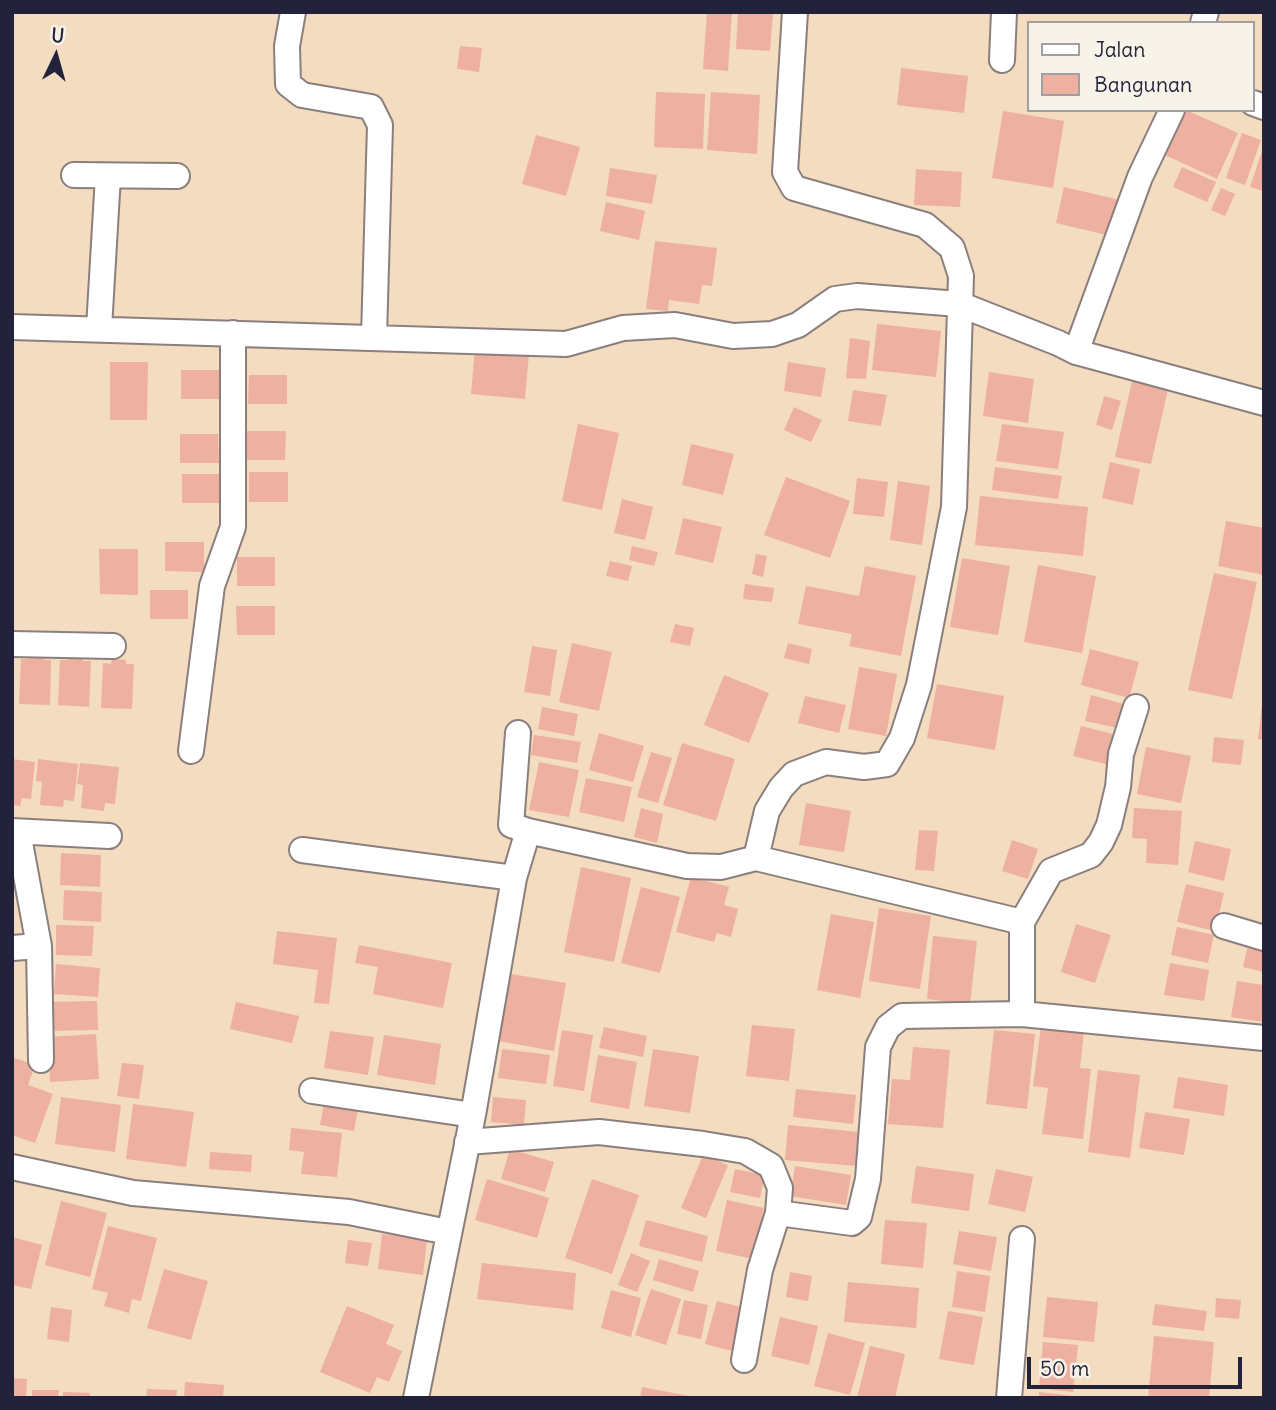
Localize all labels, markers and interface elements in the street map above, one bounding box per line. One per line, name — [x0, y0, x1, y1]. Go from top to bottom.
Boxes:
north arrow — [21, 21, 91, 91]
legend — [1028, 21, 1255, 112]
text: U — [50, 23, 65, 48]
text: Jalan — [1094, 36, 1145, 63]
text: Bangunan — [1094, 71, 1192, 98]
scale bar — [1031, 1344, 1246, 1388]
text: 50 m — [1040, 1355, 1089, 1382]

